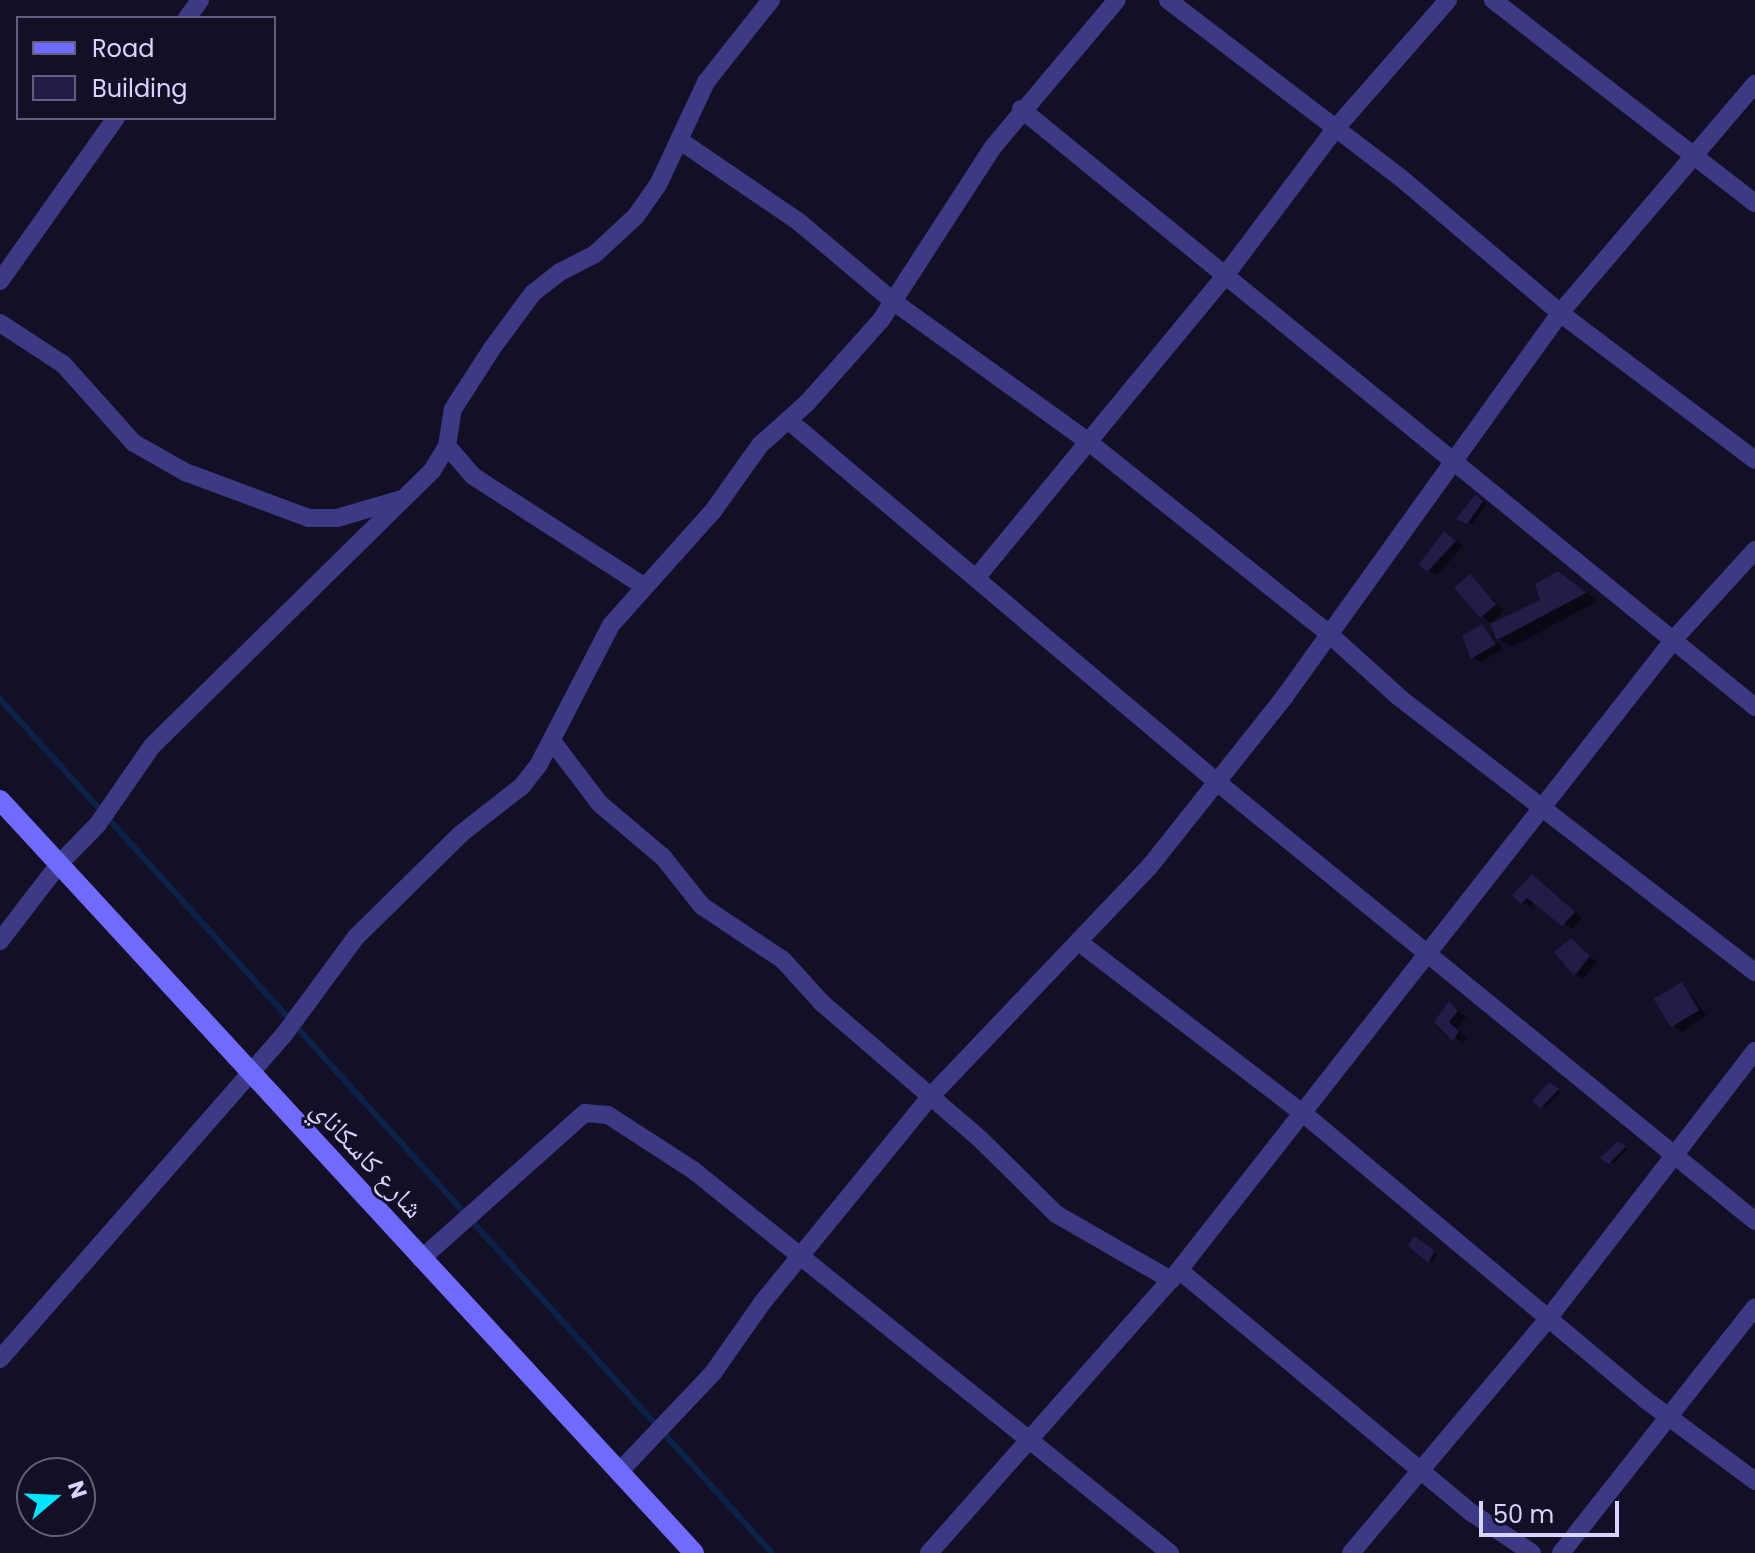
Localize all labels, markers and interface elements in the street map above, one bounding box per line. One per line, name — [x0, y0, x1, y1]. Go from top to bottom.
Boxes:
legend — [16, 16, 276, 120]
text: Road — [92, 32, 154, 65]
text: Building — [92, 72, 188, 105]
street label: شارع كاسكاناي — [304, 1093, 430, 1225]
north arrow — [16, 1457, 96, 1537]
text: N — [60, 1477, 95, 1503]
scale bar — [1483, 1485, 1623, 1535]
text: 50 m — [1493, 1498, 1554, 1531]

